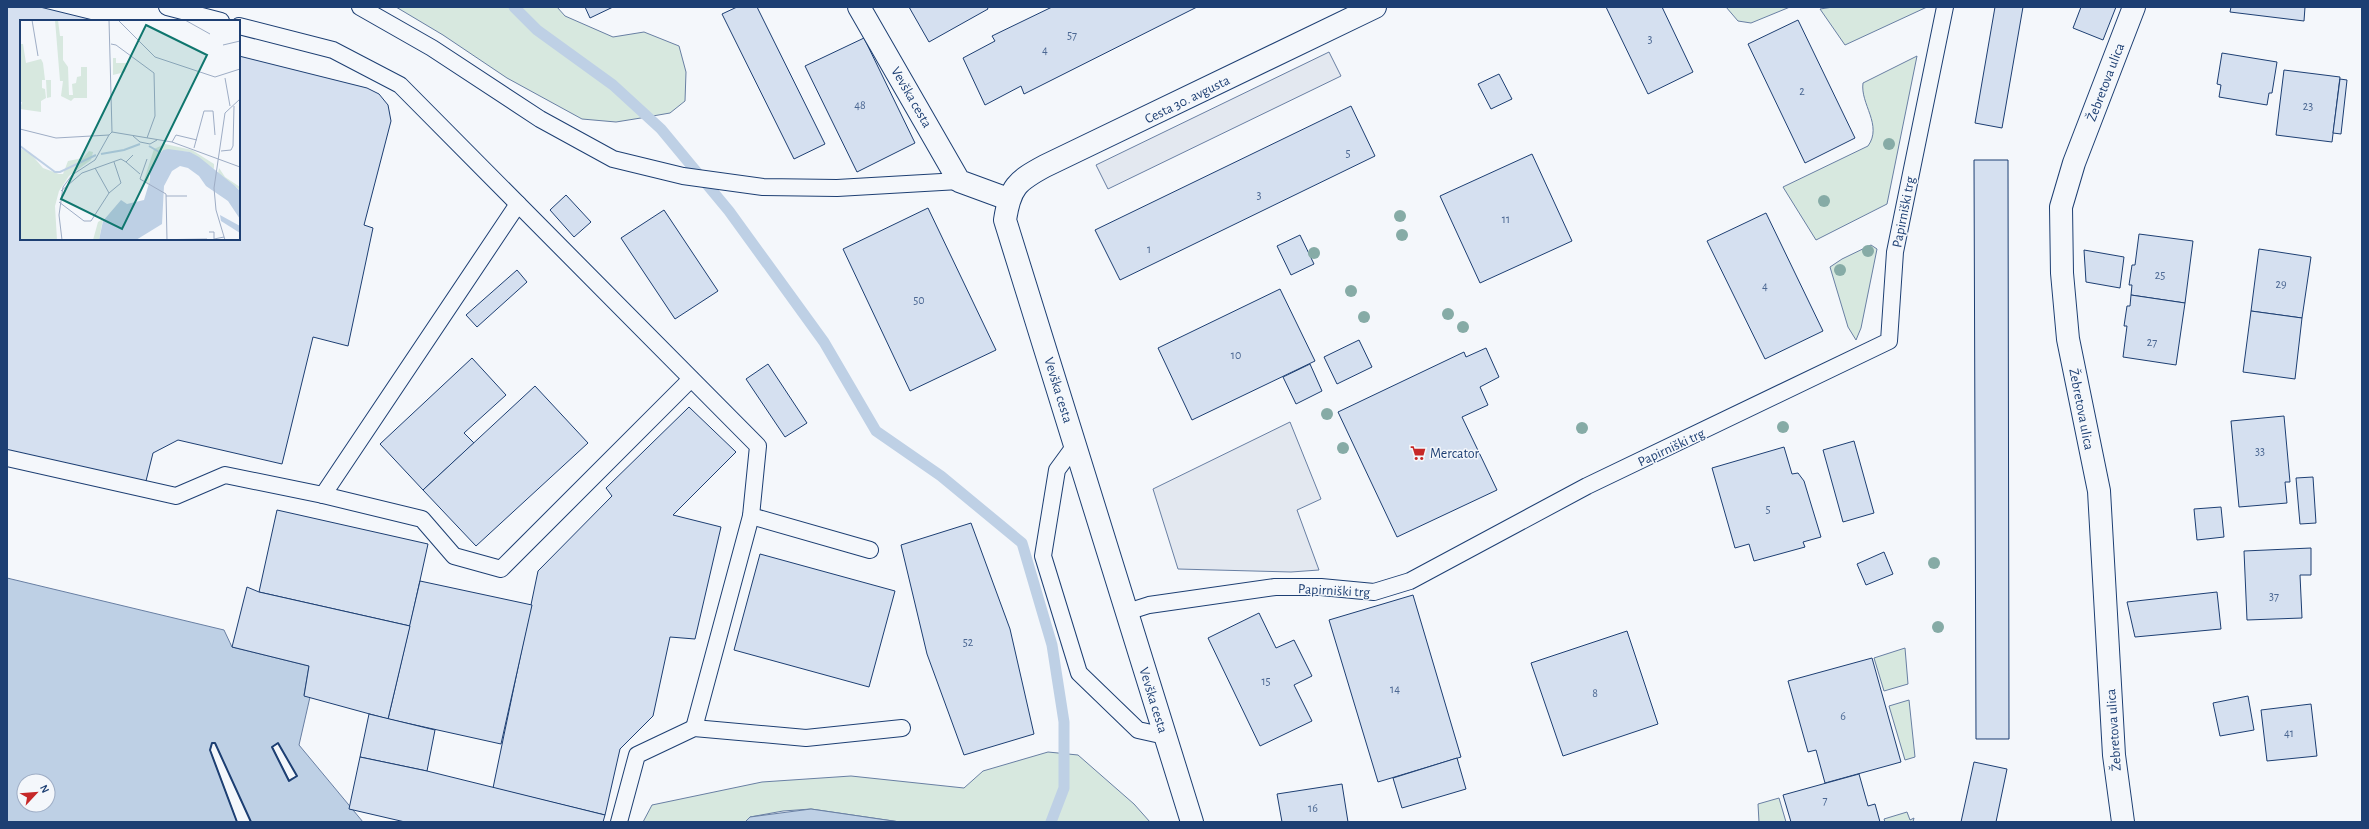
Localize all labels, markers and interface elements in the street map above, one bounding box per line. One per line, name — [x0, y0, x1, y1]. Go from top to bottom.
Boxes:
inset map — [20, 20, 240, 240]
house number: 57 — [1067, 29, 1077, 41]
house number: 3 — [1648, 33, 1653, 45]
street label: Žebretova ulica — [2083, 40, 2127, 123]
house number: 4 — [1042, 44, 1048, 56]
street label: Vevška cesta — [888, 65, 934, 131]
street label: Cesta 30. avgusta — [1143, 73, 1233, 126]
house number: 2 — [1799, 85, 1805, 97]
house number: 48 — [854, 99, 866, 111]
house number: 23 — [2303, 100, 2313, 112]
house number: 5 — [1345, 147, 1351, 159]
street label: Papirniški trg — [1890, 175, 1918, 249]
house number: 3 — [1257, 189, 1262, 201]
house number: 11 — [1502, 213, 1510, 225]
house number: 1 — [1147, 243, 1151, 255]
house number: 25 — [2155, 269, 2165, 281]
house number: 29 — [2275, 278, 2287, 290]
house number: 4 — [1762, 280, 1768, 292]
house number: 50 — [913, 294, 925, 306]
house number: 27 — [2147, 336, 2157, 348]
house number: 10 — [1231, 349, 1241, 361]
street label: Vevška cesta — [1041, 356, 1075, 425]
street label: Žebretova ulica — [2066, 367, 2098, 452]
street label: Papirniški trg — [1636, 426, 1707, 469]
supermarket icon: Mercator — [1409, 444, 1427, 462]
house number: 33 — [2255, 445, 2265, 457]
place label: Mercator — [1430, 447, 1479, 461]
house number: 5 — [1765, 503, 1771, 515]
street label: Papirniški trg — [1298, 582, 1370, 600]
house number: 37 — [2269, 590, 2279, 602]
house number: 52 — [963, 636, 974, 648]
street label: Vevška cesta — [1136, 666, 1170, 735]
house number: 15 — [1261, 675, 1271, 687]
house number: 14 — [1390, 683, 1400, 695]
house number: 8 — [1592, 687, 1598, 699]
street label: Žebretova ulica — [2102, 688, 2124, 772]
house number: 6 — [1840, 710, 1846, 722]
house number: 41 — [2284, 727, 2294, 739]
north arrow — [16, 773, 56, 813]
text: N — [38, 783, 51, 795]
house number: 7 — [1822, 794, 1828, 806]
house number: 16 — [1308, 802, 1318, 814]

